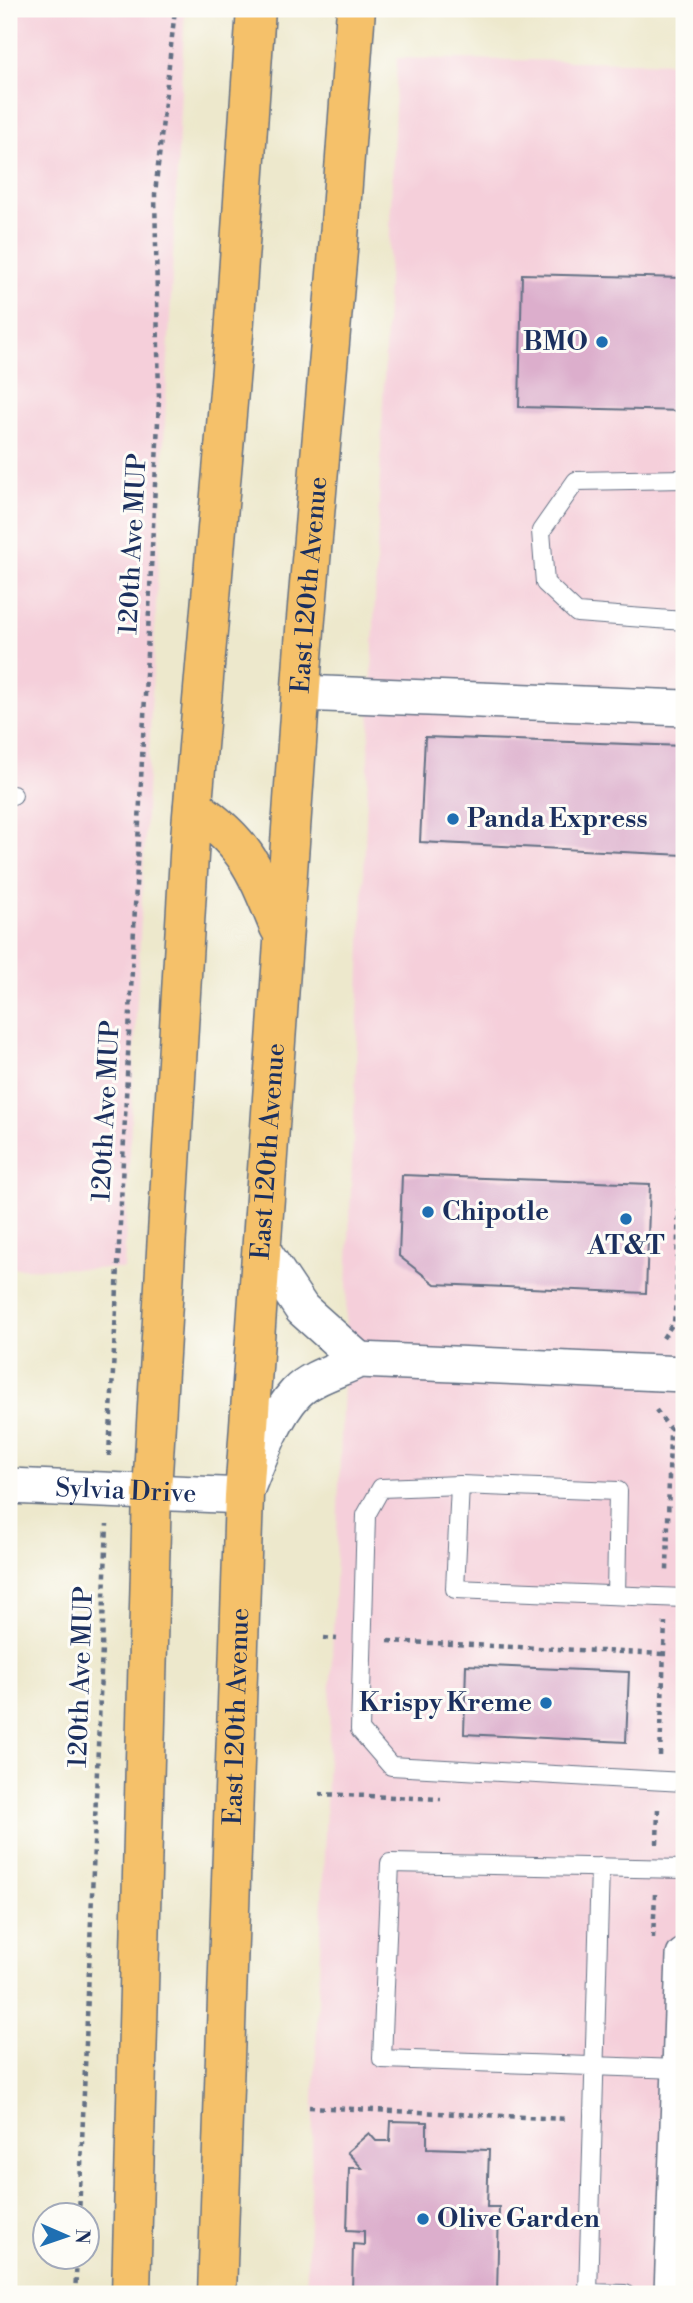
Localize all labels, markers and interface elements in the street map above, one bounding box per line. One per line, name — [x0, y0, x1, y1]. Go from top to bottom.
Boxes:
place label: BMO — [523, 326, 588, 358]
marker: BMO — [594, 334, 610, 350]
street label: 120th Ave MUP — [112, 452, 154, 636]
street label: East 120th Avenue — [285, 475, 334, 694]
place label: Panda Express — [467, 803, 648, 835]
marker: Panda Express — [445, 811, 461, 827]
street label: 120th Ave MUP — [85, 1019, 127, 1203]
street label: East 120th Avenue — [245, 1042, 292, 1261]
place label: Chipotle — [442, 1196, 549, 1228]
marker: Chipotle — [420, 1204, 436, 1220]
marker: AT&T — [618, 1211, 634, 1227]
place label: AT&T — [586, 1230, 665, 1262]
street label: Sylvia Drive — [55, 1472, 197, 1510]
street label: 120th Ave MUP — [62, 1586, 100, 1768]
street label: East 120th Avenue — [217, 1607, 256, 1825]
place label: Krispy Kreme — [359, 1687, 532, 1719]
marker: Krispy Kreme — [538, 1695, 554, 1711]
north arrow — [32, 2202, 102, 2272]
place label: Olive Garden — [437, 2203, 600, 2235]
marker: Olive Garden — [415, 2211, 431, 2227]
text: N — [70, 2229, 94, 2244]

